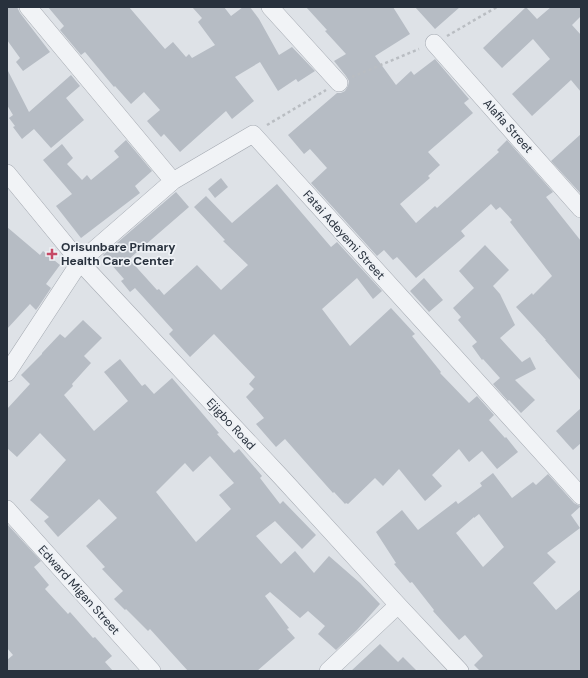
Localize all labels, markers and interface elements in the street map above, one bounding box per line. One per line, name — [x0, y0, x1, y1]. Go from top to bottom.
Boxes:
street label: Alafia Street — [479, 96, 537, 157]
street label: Fatai Adeyemi Street — [300, 187, 389, 283]
place label: Orisunbare Primary Health Care Center — [61, 239, 176, 269]
marker: Orisunbare Primary Health Care Center — [46, 248, 58, 260]
street label: Ejigbo Road — [203, 395, 259, 453]
street label: Edward Migan Street — [35, 542, 124, 638]

